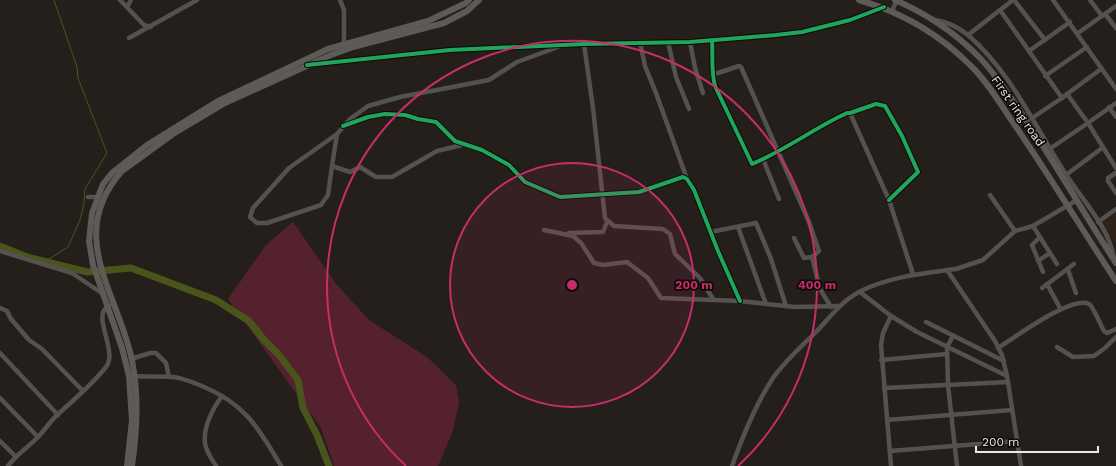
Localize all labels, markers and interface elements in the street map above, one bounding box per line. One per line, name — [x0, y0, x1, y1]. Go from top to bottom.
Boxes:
street label: First ring road — [989, 73, 1047, 149]
centre of rings — [565, 278, 579, 292]
text: 200 m — [675, 278, 713, 292]
text: 400 m — [798, 278, 836, 292]
scale bar — [976, 428, 1098, 454]
text: 200 m — [982, 435, 1019, 449]

